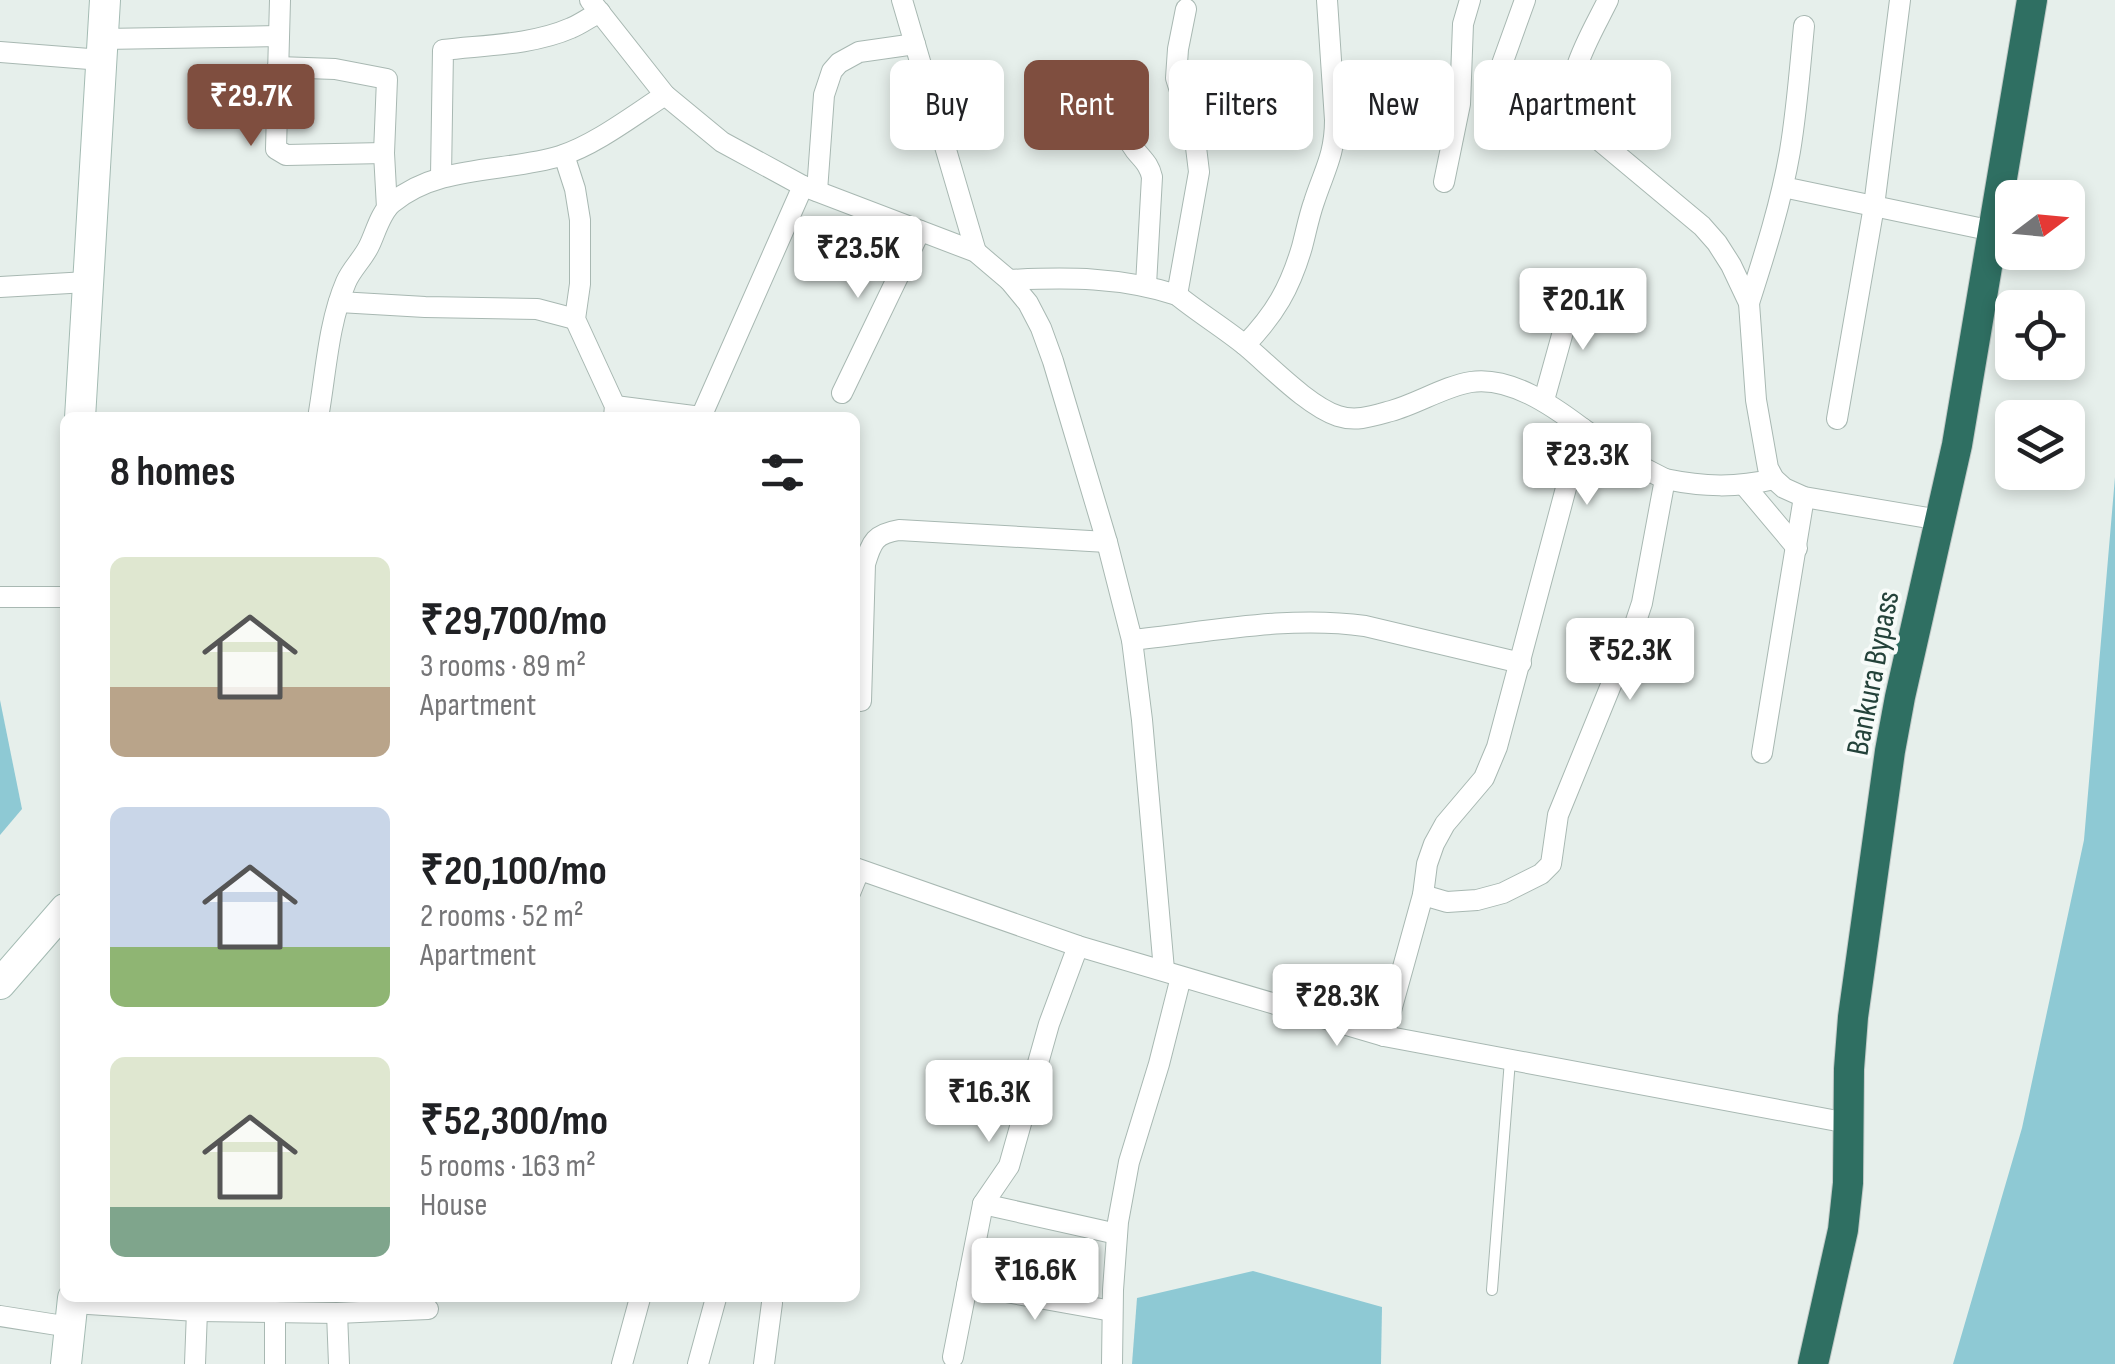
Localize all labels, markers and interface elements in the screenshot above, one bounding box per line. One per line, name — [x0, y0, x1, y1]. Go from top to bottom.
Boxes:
chip: Buy — [890, 60, 1004, 150]
chip: Rent — [1024, 60, 1149, 150]
chip: Filters — [1169, 60, 1313, 150]
chip: New — [1333, 60, 1454, 150]
chip: Apartment — [1474, 60, 1671, 150]
pin: ₹29.7K — [170, 64, 332, 149]
text: ₹29.7K — [209, 77, 293, 116]
north arrow — [1995, 180, 2085, 270]
map controls — [1995, 180, 2085, 490]
pin: ₹23.5K — [777, 216, 939, 301]
text: ₹23.5K — [816, 229, 900, 268]
pin: ₹20.1K — [1502, 268, 1664, 353]
text: ₹20.1K — [1541, 281, 1625, 320]
button: locate — [1995, 290, 2085, 380]
button: layers — [1995, 400, 2085, 490]
pin: ₹23.3K — [1506, 423, 1668, 508]
text: ₹23.3K — [1545, 436, 1629, 475]
icon: filters — [755, 445, 810, 500]
text: 8 homes — [110, 447, 235, 498]
street label: Bankura Bypass — [1838, 588, 1909, 759]
text: ₹29,700/mo — [420, 596, 607, 647]
icon: home — [190, 597, 310, 717]
pin: ₹52.3K — [1549, 618, 1711, 703]
text: ₹52.3K — [1588, 631, 1672, 670]
text: 3 rooms · 89 m² — [420, 647, 586, 686]
text: Apartment — [420, 686, 536, 725]
text: ₹20,100/mo — [420, 846, 607, 897]
icon: home — [190, 847, 310, 967]
text: 2 rooms · 52 m² — [420, 897, 584, 936]
text: Apartment — [420, 936, 536, 975]
pin: ₹28.3K — [1256, 964, 1418, 1049]
text: ₹28.3K — [1295, 977, 1379, 1016]
pin: ₹16.3K — [908, 1060, 1070, 1145]
text: ₹16.3K — [948, 1073, 1030, 1112]
text: ₹52,300/mo — [420, 1096, 608, 1147]
icon: home — [190, 1097, 310, 1217]
text: 5 rooms · 163 m² — [420, 1147, 596, 1186]
text: House — [420, 1186, 487, 1225]
pin: ₹16.6K — [954, 1238, 1116, 1323]
text: ₹16.6K — [994, 1251, 1076, 1290]

